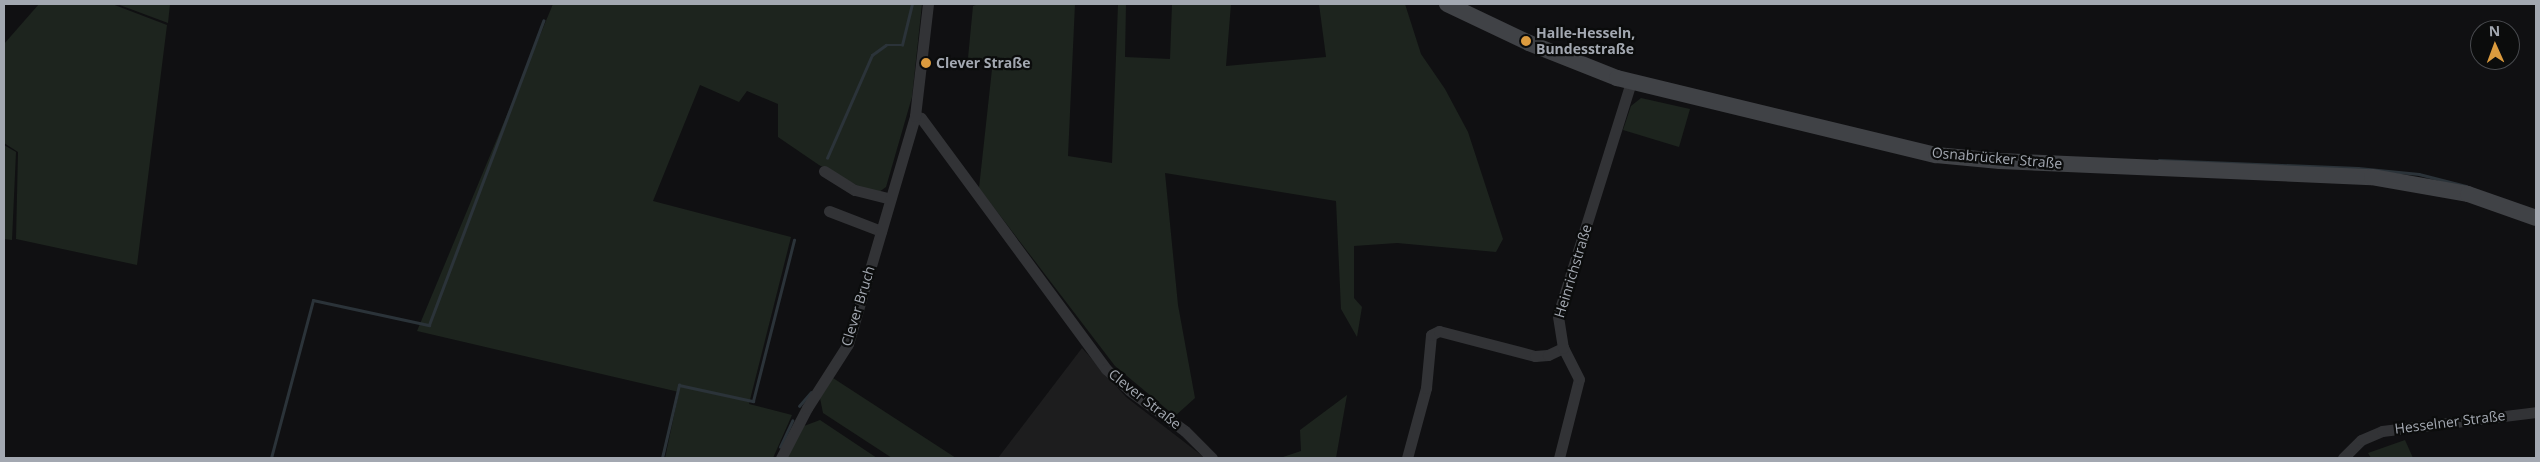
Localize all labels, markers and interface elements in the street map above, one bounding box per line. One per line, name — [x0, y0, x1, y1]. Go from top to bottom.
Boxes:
north arrow — [2470, 20, 2520, 70]
text: N — [2488, 21, 2501, 40]
place label: Halle-Hesseln, Bundesstraße — [1536, 25, 1635, 58]
marker: Halle-Hesseln, Bundesstraße — [1520, 35, 1532, 47]
place label: Clever Straße — [936, 55, 1031, 71]
marker: Clever Straße — [920, 57, 932, 69]
street label: Osnabrücker Straße — [1931, 144, 2063, 172]
street label: Heinrichstraße — [1551, 222, 1595, 320]
street label: Clever Bruch — [838, 264, 878, 348]
street label: Clever Straße — [1105, 366, 1185, 432]
street label: Hesselner Straße — [2394, 407, 2506, 437]

